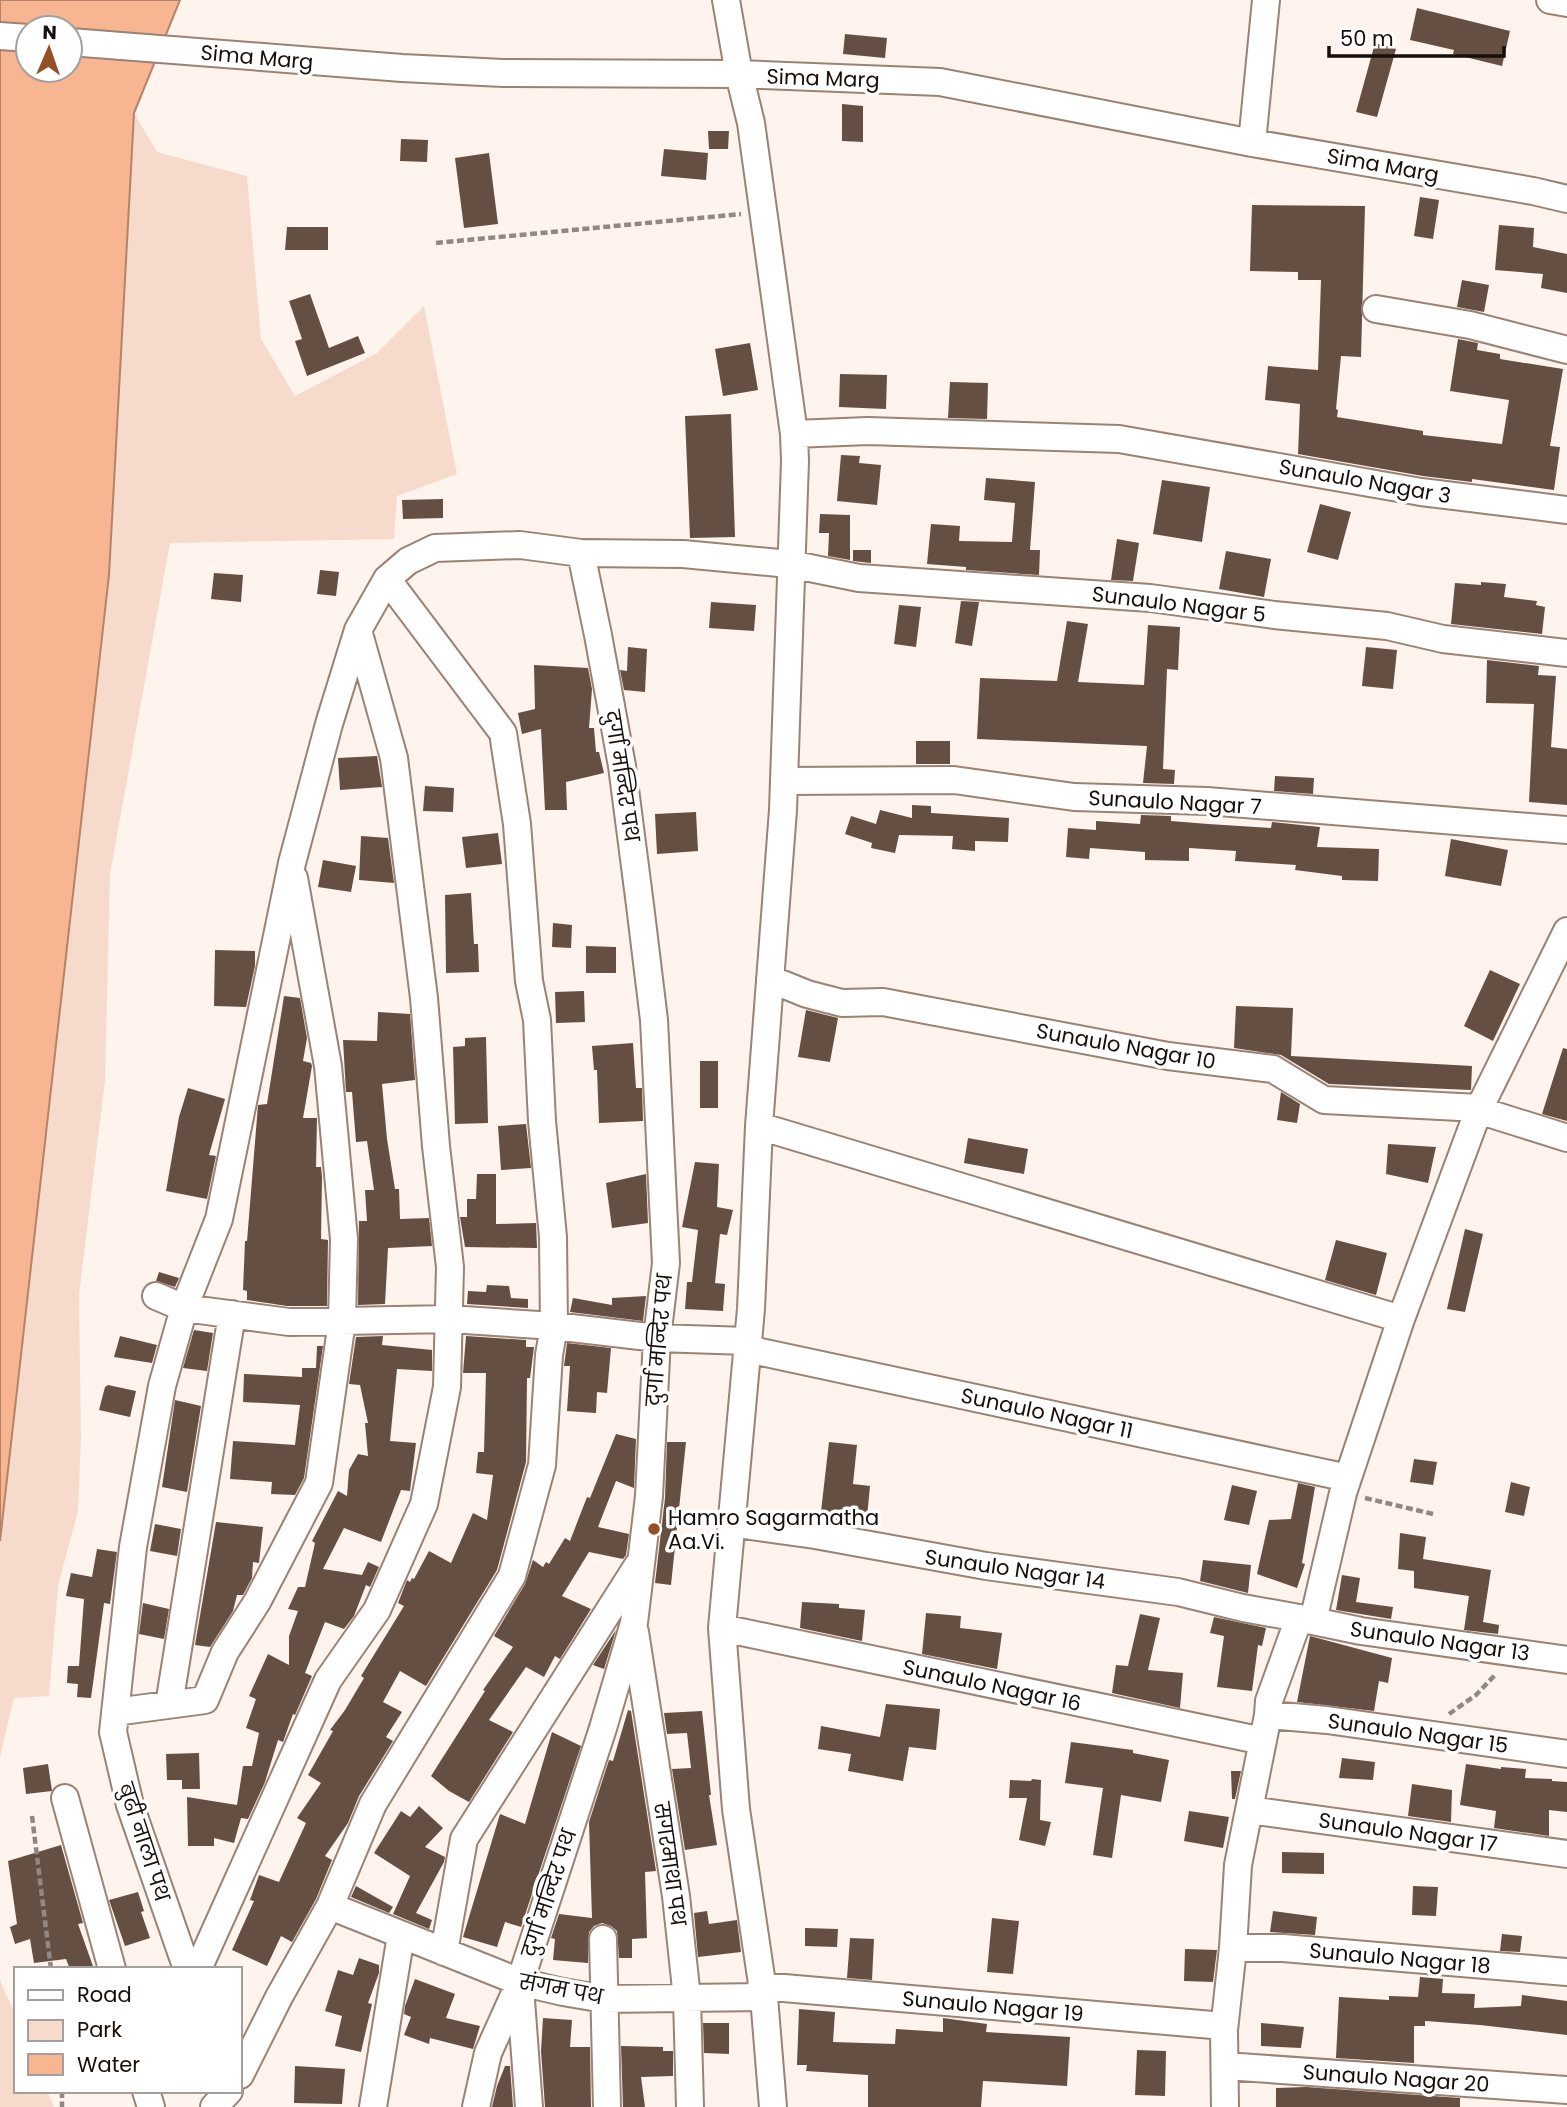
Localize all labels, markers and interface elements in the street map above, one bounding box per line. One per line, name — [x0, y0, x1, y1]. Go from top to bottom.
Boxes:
north arrow — [14, 14, 84, 84]
scale bar — [1329, 14, 1504, 58]
text: N — [42, 19, 57, 46]
text: 50 m — [1340, 24, 1394, 53]
street label: Sima Marg — [199, 38, 315, 76]
street label: Sima Marg — [766, 62, 880, 94]
street label: Sima Marg — [1325, 141, 1441, 189]
street label: Sunaulo Nagar 3 — [1277, 452, 1453, 510]
street label: Sunaulo Nagar 5 — [1090, 579, 1268, 629]
street label: दुर्गा मन्दिर पथ — [596, 707, 647, 845]
street label: Sunaulo Nagar 7 — [1088, 783, 1262, 821]
street label: Sunaulo Nagar 10 — [1034, 1016, 1218, 1076]
street label: दुर्गा मन्दिर पथ — [639, 1272, 681, 1409]
street label: Sunaulo Nagar 11 — [958, 1381, 1136, 1445]
place label: Hamro Sagarmatha Aa.Vi. — [668, 1503, 879, 1556]
marker: Hamro Sagarmatha Aa.Vi. — [646, 1521, 662, 1537]
street label: Sunaulo Nagar 14 — [923, 1542, 1107, 1596]
street label: Sunaulo Nagar 13 — [1348, 1614, 1532, 1668]
street label: Sunaulo Nagar 16 — [900, 1652, 1084, 1718]
street label: Sunaulo Nagar 15 — [1326, 1706, 1510, 1760]
street label: बुढी नाला पथ — [110, 1778, 177, 1906]
street label: सगरमाथा पथ — [647, 1799, 693, 1929]
street label: Sunaulo Nagar 17 — [1317, 1805, 1499, 1859]
street label: दुर्गा मन्दिर पथ — [514, 1825, 585, 1962]
street label: Sunaulo Nagar 18 — [1308, 1936, 1492, 1980]
street label: संगम पथ — [516, 1966, 606, 2011]
legend — [14, 1967, 242, 2093]
text: Road — [77, 1980, 132, 2009]
street label: Sunaulo Nagar 19 — [901, 1984, 1085, 2028]
text: Park — [77, 2015, 122, 2044]
text: Water — [77, 2050, 140, 2079]
street label: Sunaulo Nagar 20 — [1302, 2057, 1490, 2099]

